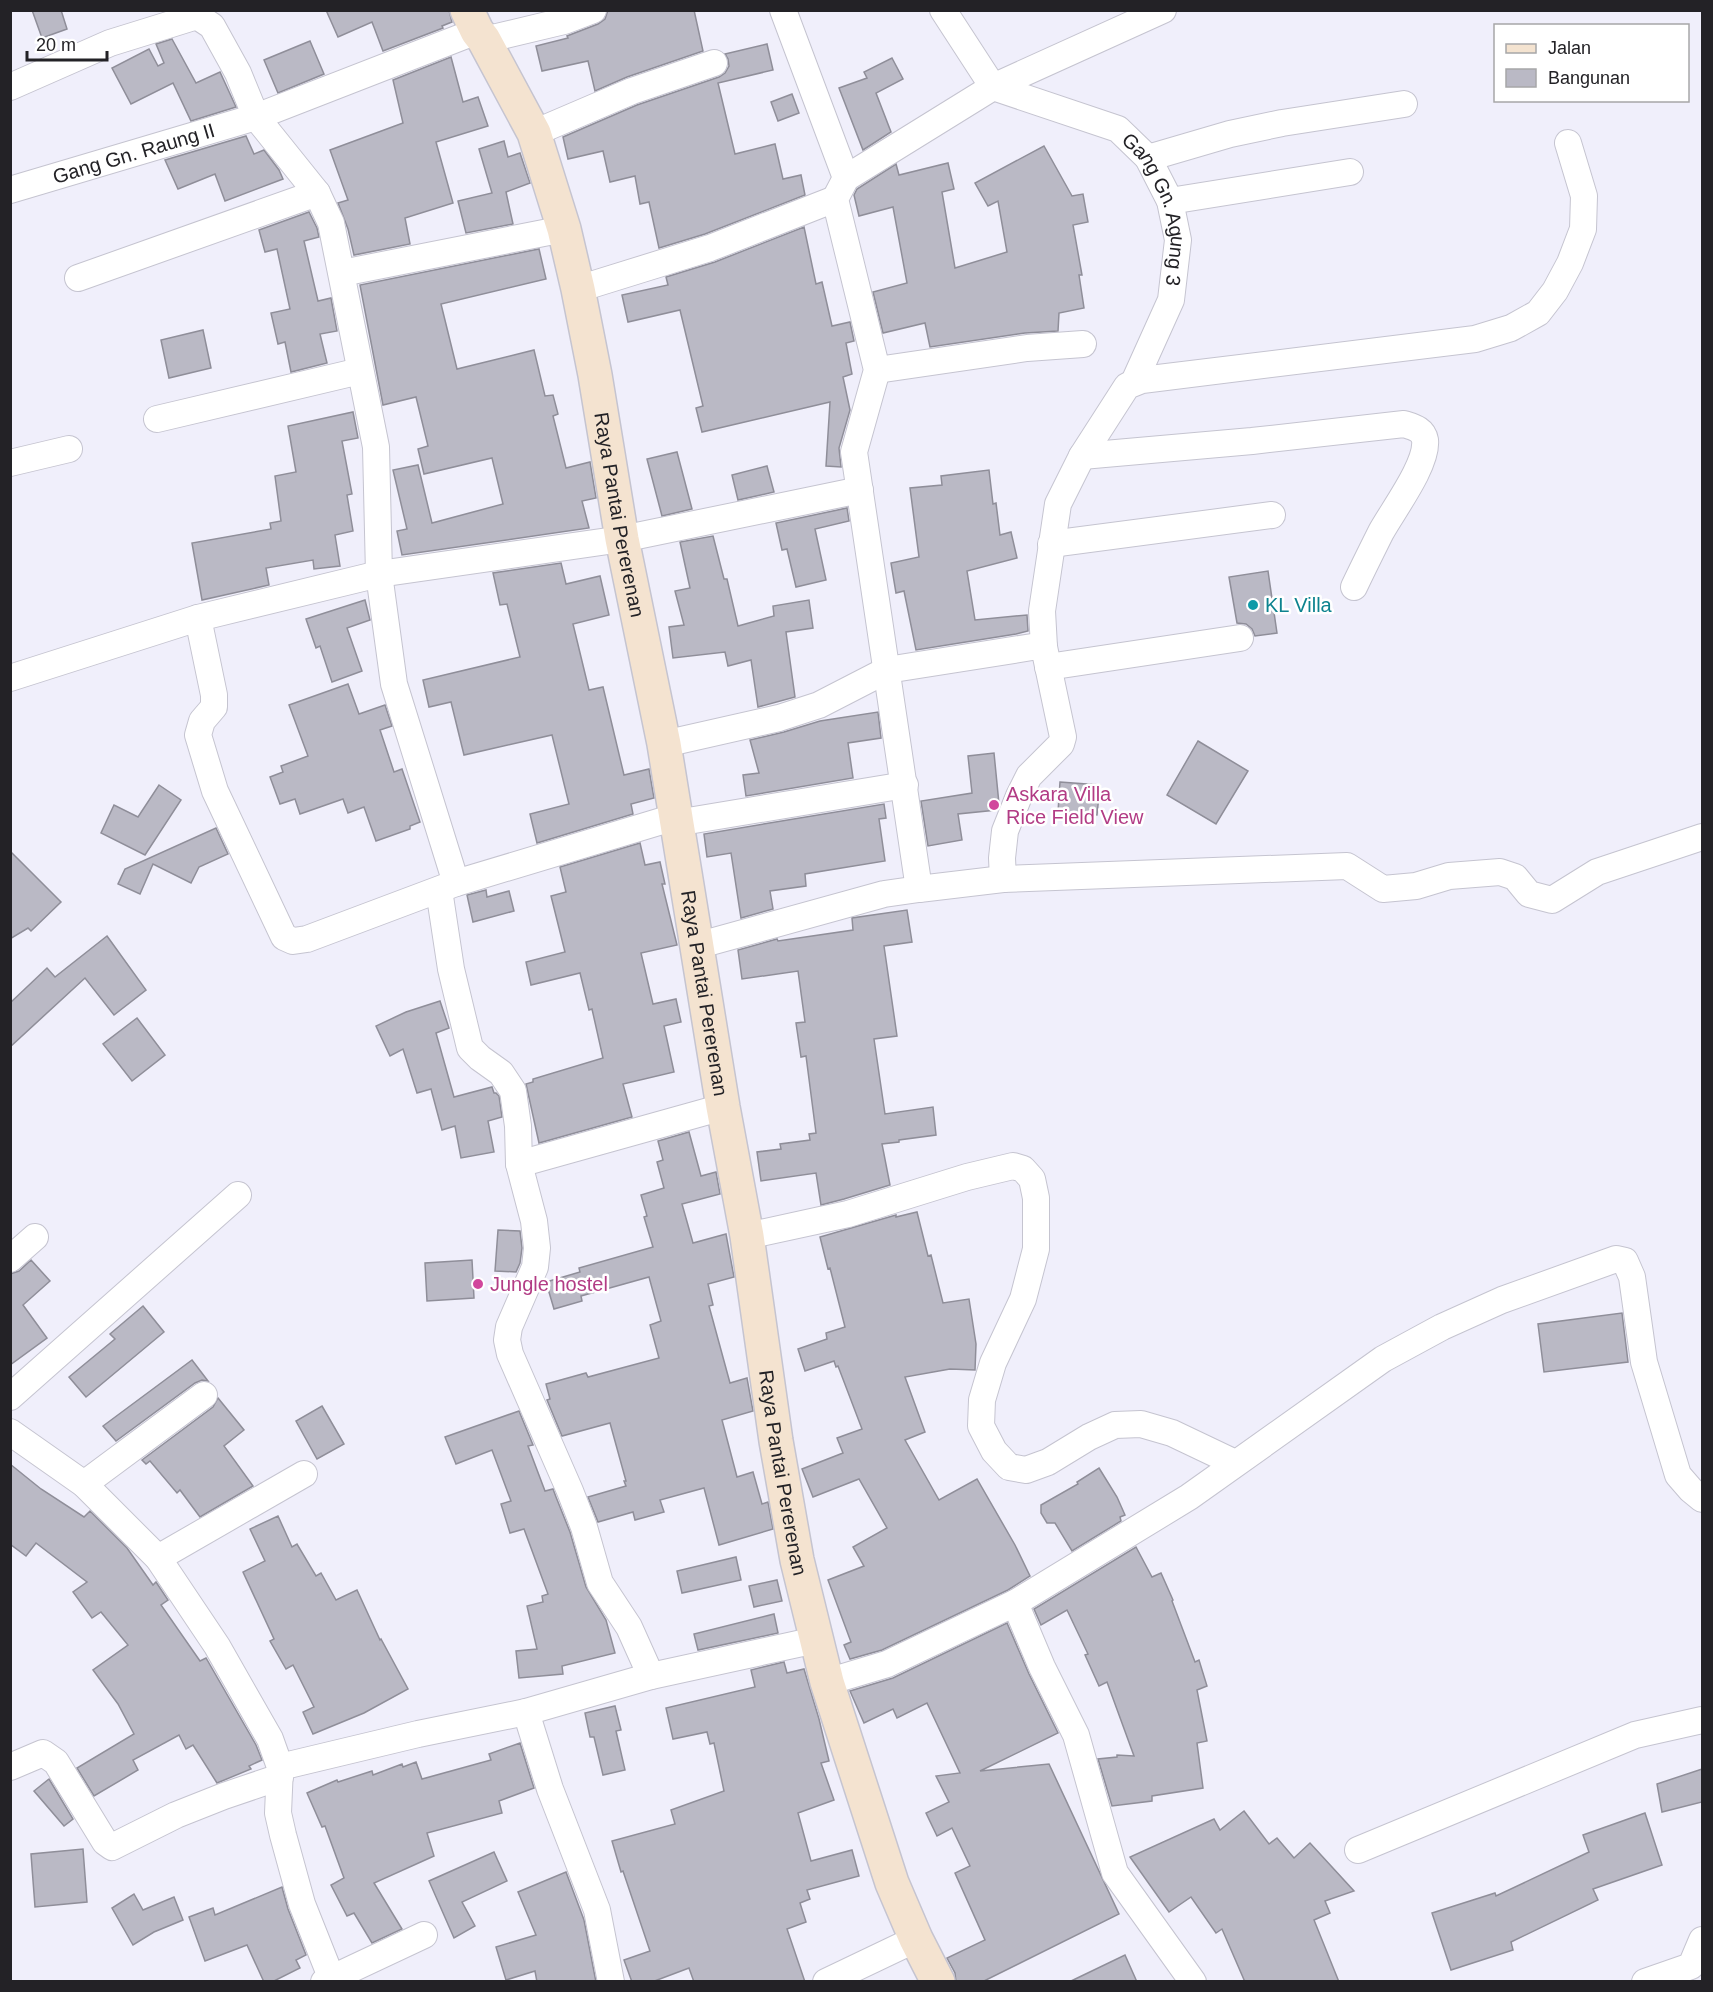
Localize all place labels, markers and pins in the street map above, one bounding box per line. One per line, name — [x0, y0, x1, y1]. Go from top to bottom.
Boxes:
place label: KL Villa — [1265, 594, 1333, 616]
marker: KL Villa — [1246, 598, 1260, 612]
place label: Askara Villa Rice Field View — [1006, 783, 1144, 828]
marker: Askara Villa Rice Field View — [987, 798, 1001, 812]
place label: Jungle hostel — [490, 1273, 608, 1295]
marker: Jungle hostel — [471, 1277, 485, 1291]

